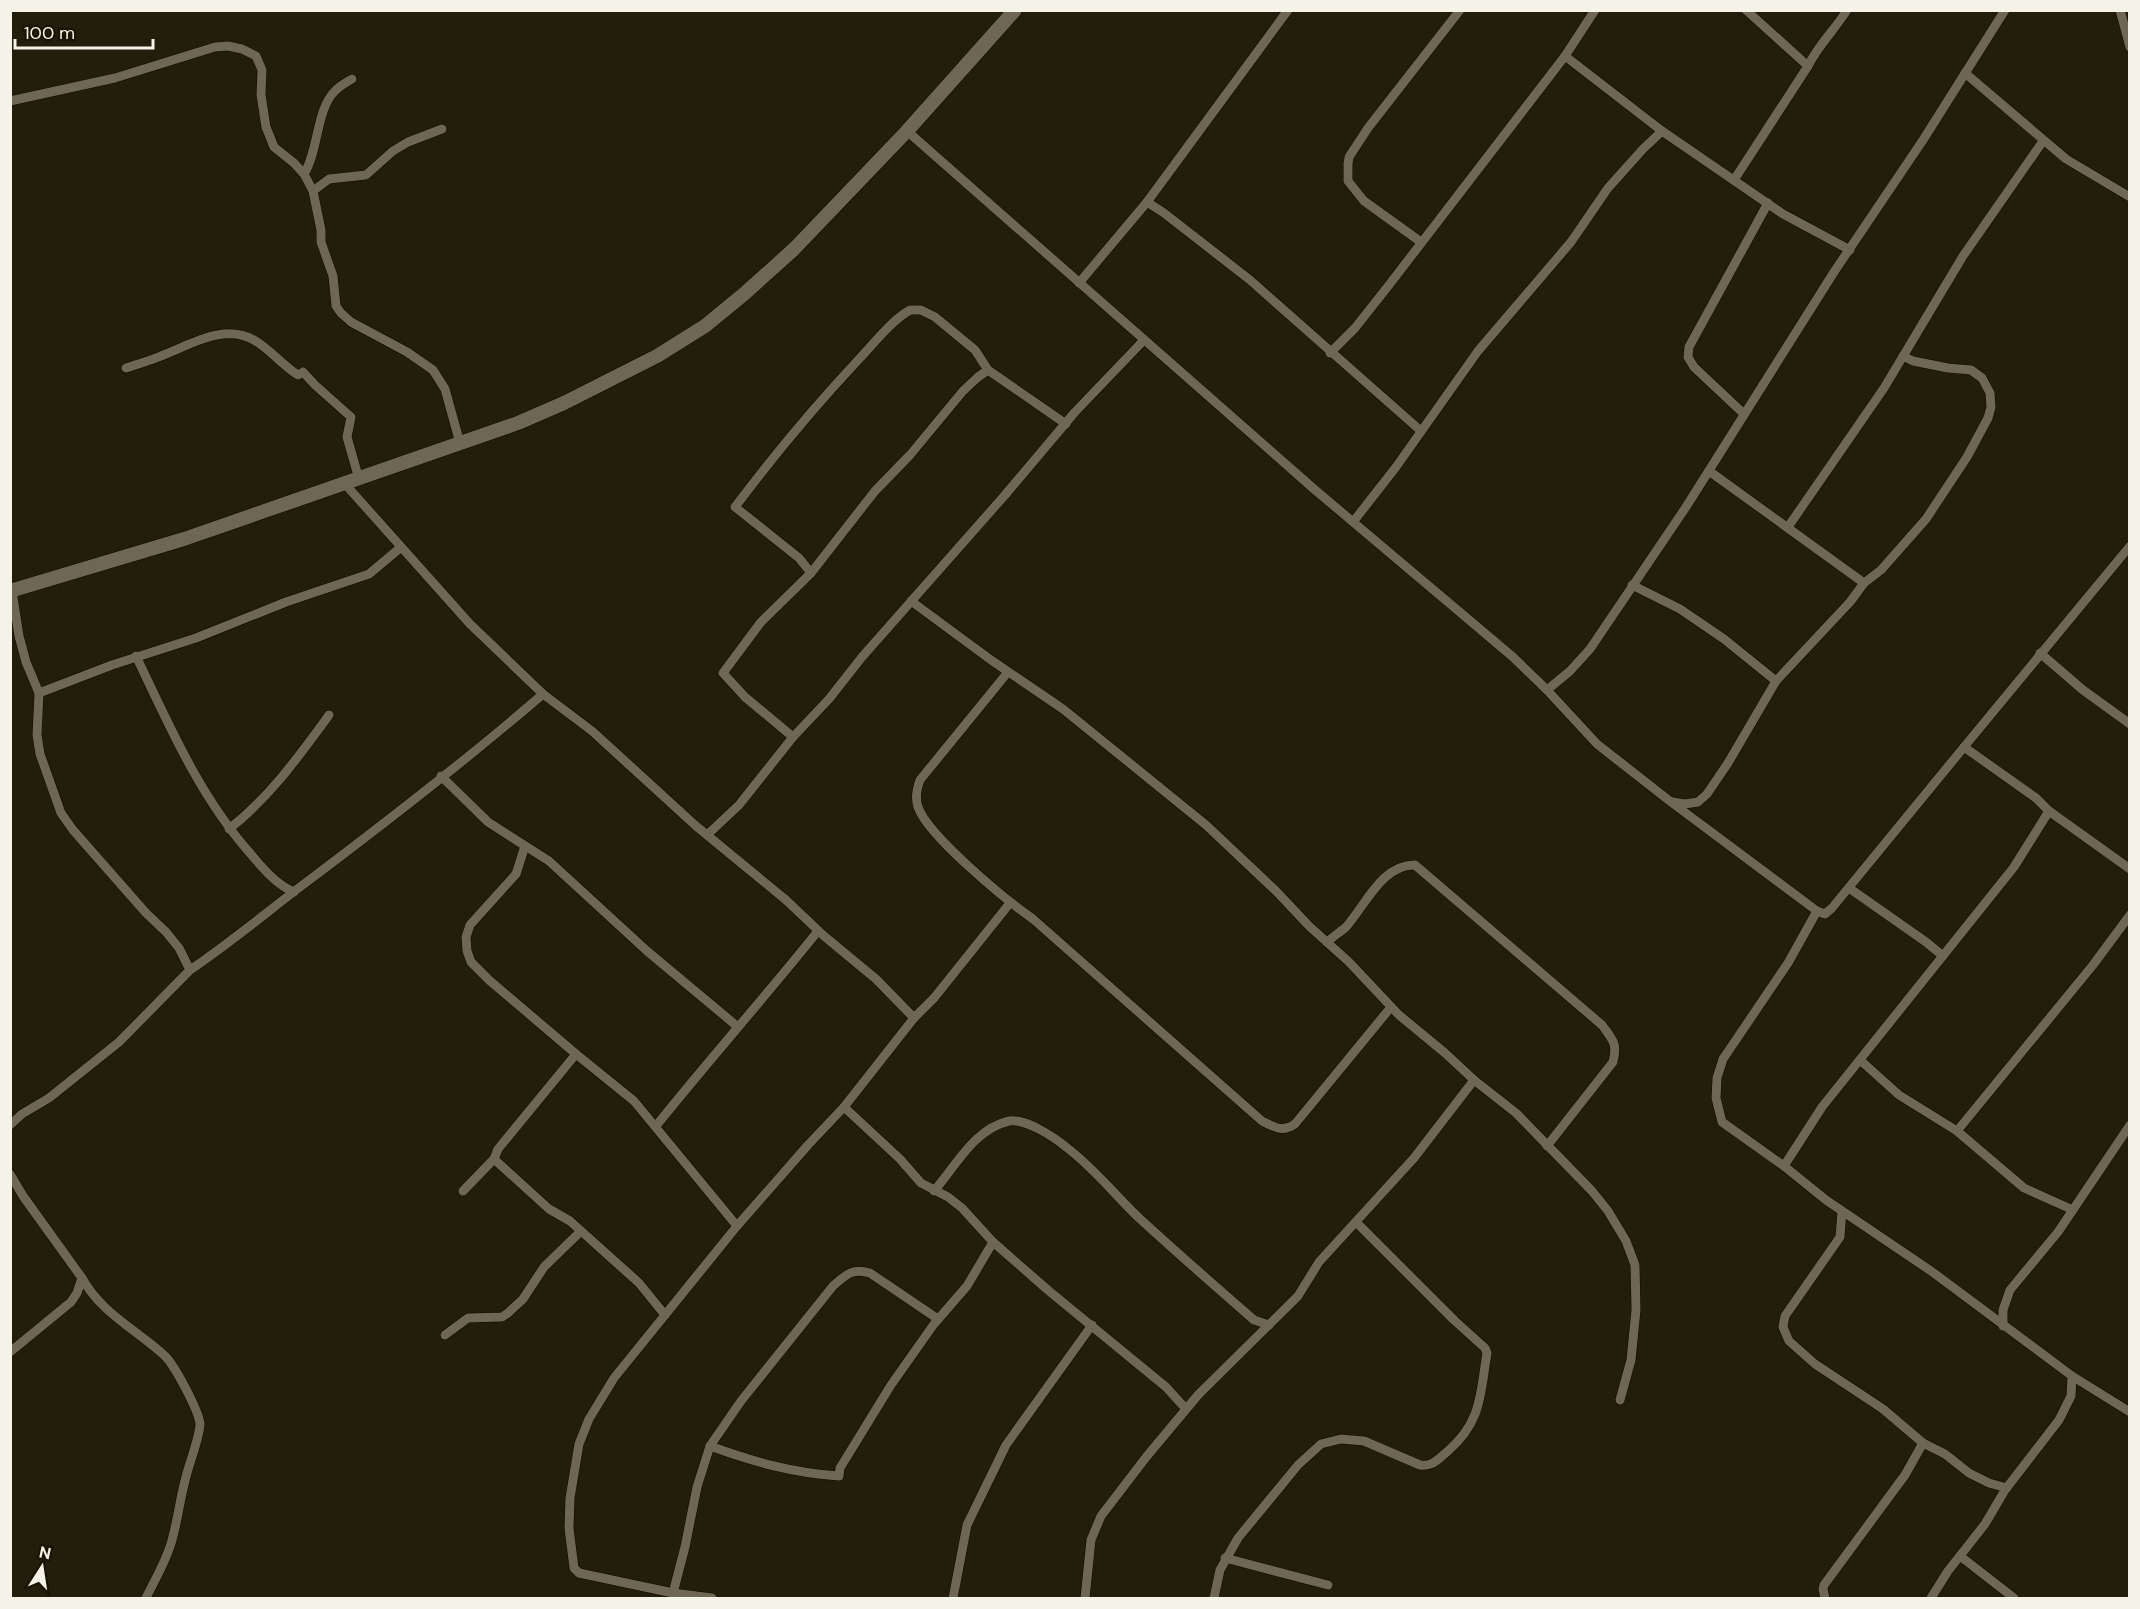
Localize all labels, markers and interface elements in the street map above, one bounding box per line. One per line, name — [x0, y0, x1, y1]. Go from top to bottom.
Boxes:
scale bar — [15, 12, 153, 50]
text: 100 m — [24, 21, 75, 45]
north arrow — [12, 1537, 72, 1597]
text: N — [37, 1541, 53, 1564]

